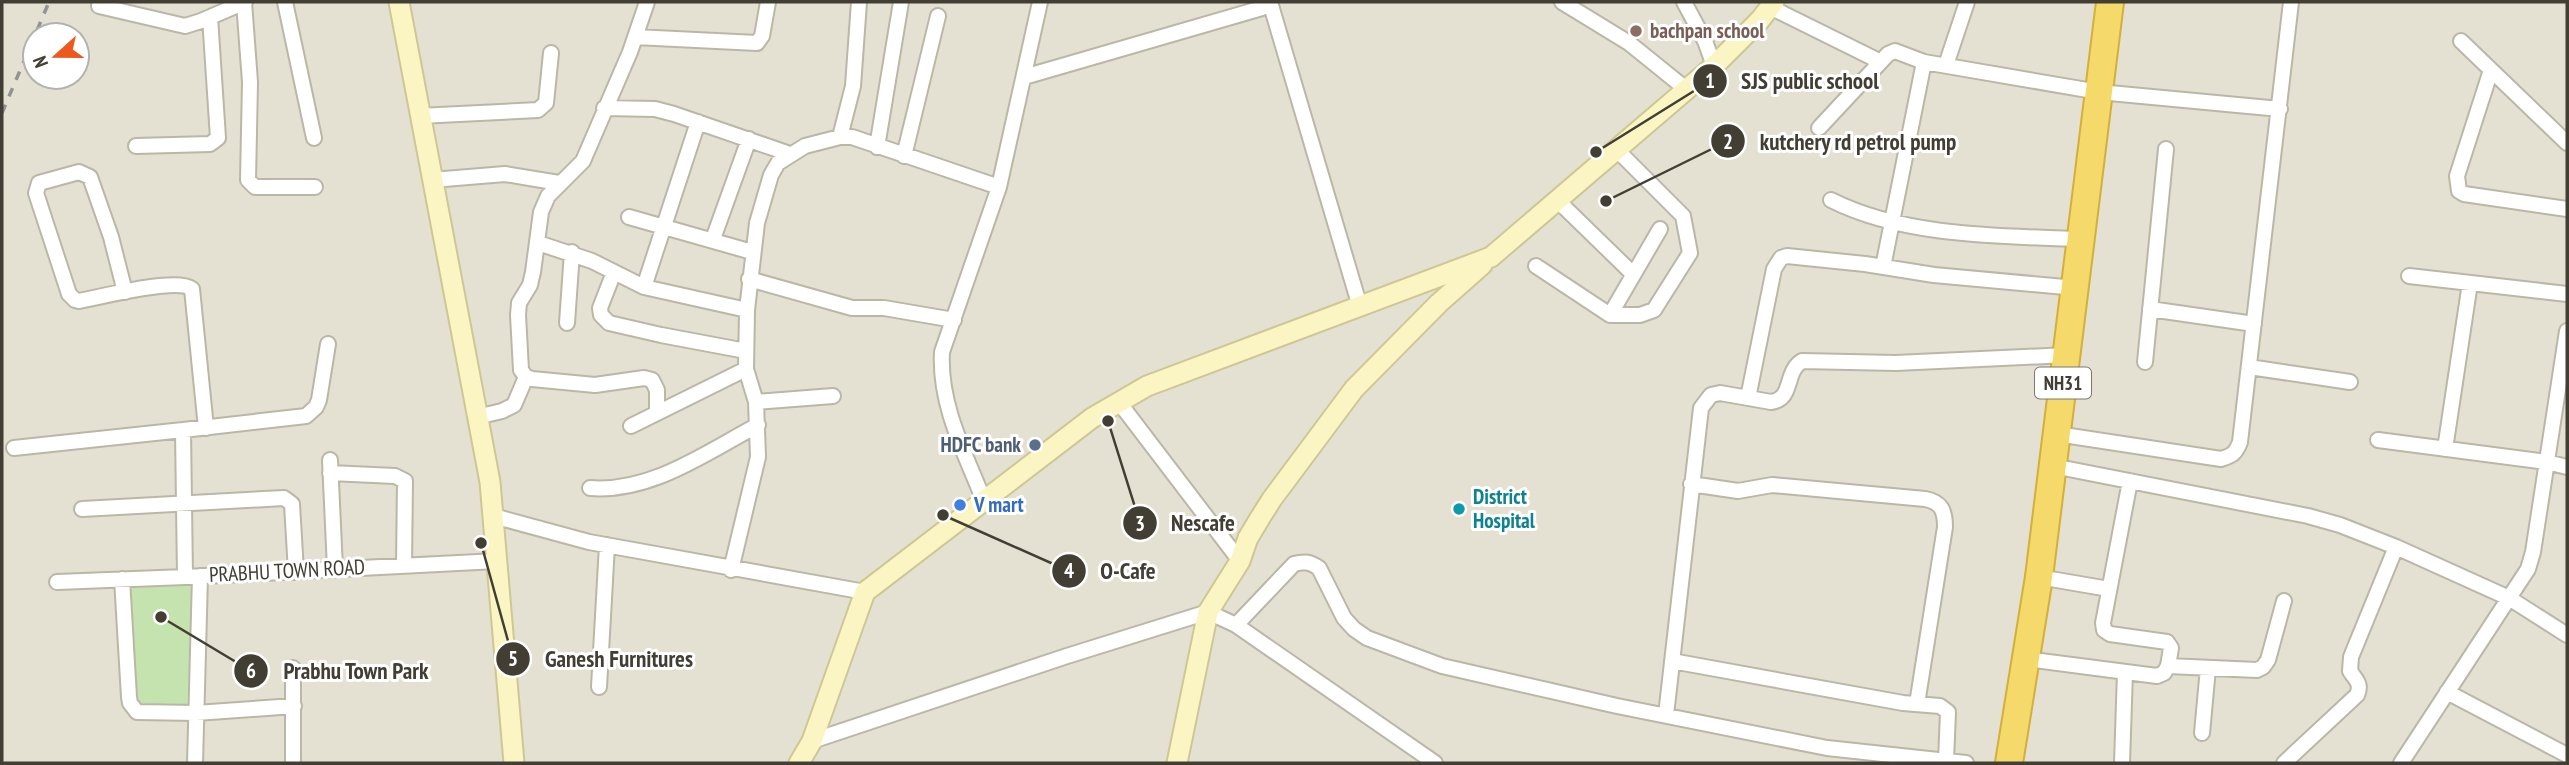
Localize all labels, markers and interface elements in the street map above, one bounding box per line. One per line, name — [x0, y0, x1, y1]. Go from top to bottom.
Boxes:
place label: bachpan school — [1650, 17, 1765, 44]
north arrow — [21, 21, 91, 91]
marker: bachpan school — [1628, 23, 1644, 39]
text: N — [27, 53, 53, 71]
callout: SJS public school — [1692, 59, 1893, 103]
text: SJS public school — [1741, 66, 1879, 95]
text: 1 — [1705, 67, 1715, 94]
callout: kutchery rd petrol pump — [1711, 119, 1971, 163]
text: kutchery rd petrol pump — [1760, 127, 1956, 156]
text: 2 — [1723, 128, 1733, 155]
road number: NH31 — [2035, 368, 2091, 398]
place label: HDFC bank — [941, 431, 1021, 458]
marker: HDFC bank — [1027, 437, 1043, 453]
place label: District Hospital — [1473, 483, 1536, 534]
place label: V mart — [973, 491, 1024, 518]
marker: V mart — [952, 497, 968, 513]
callout: Nescafe — [1123, 501, 1249, 545]
marker: District Hospital — [1451, 501, 1467, 517]
text: Nescafe — [1171, 508, 1235, 537]
text: 3 — [1135, 510, 1145, 537]
callout: O-Cafe — [1051, 549, 1170, 593]
street label: PRABHU TOWN ROAD — [208, 553, 366, 588]
text: O-Cafe — [1100, 556, 1156, 585]
text: 4 — [1064, 557, 1074, 584]
callout: Ganesh Furnitures — [496, 637, 707, 681]
text: Ganesh Furnitures — [545, 644, 693, 673]
text: 5 — [508, 645, 518, 672]
callout: Prabhu Town Park — [234, 649, 442, 693]
text: Prabhu Town Park — [284, 656, 429, 685]
text: 6 — [246, 657, 256, 684]

